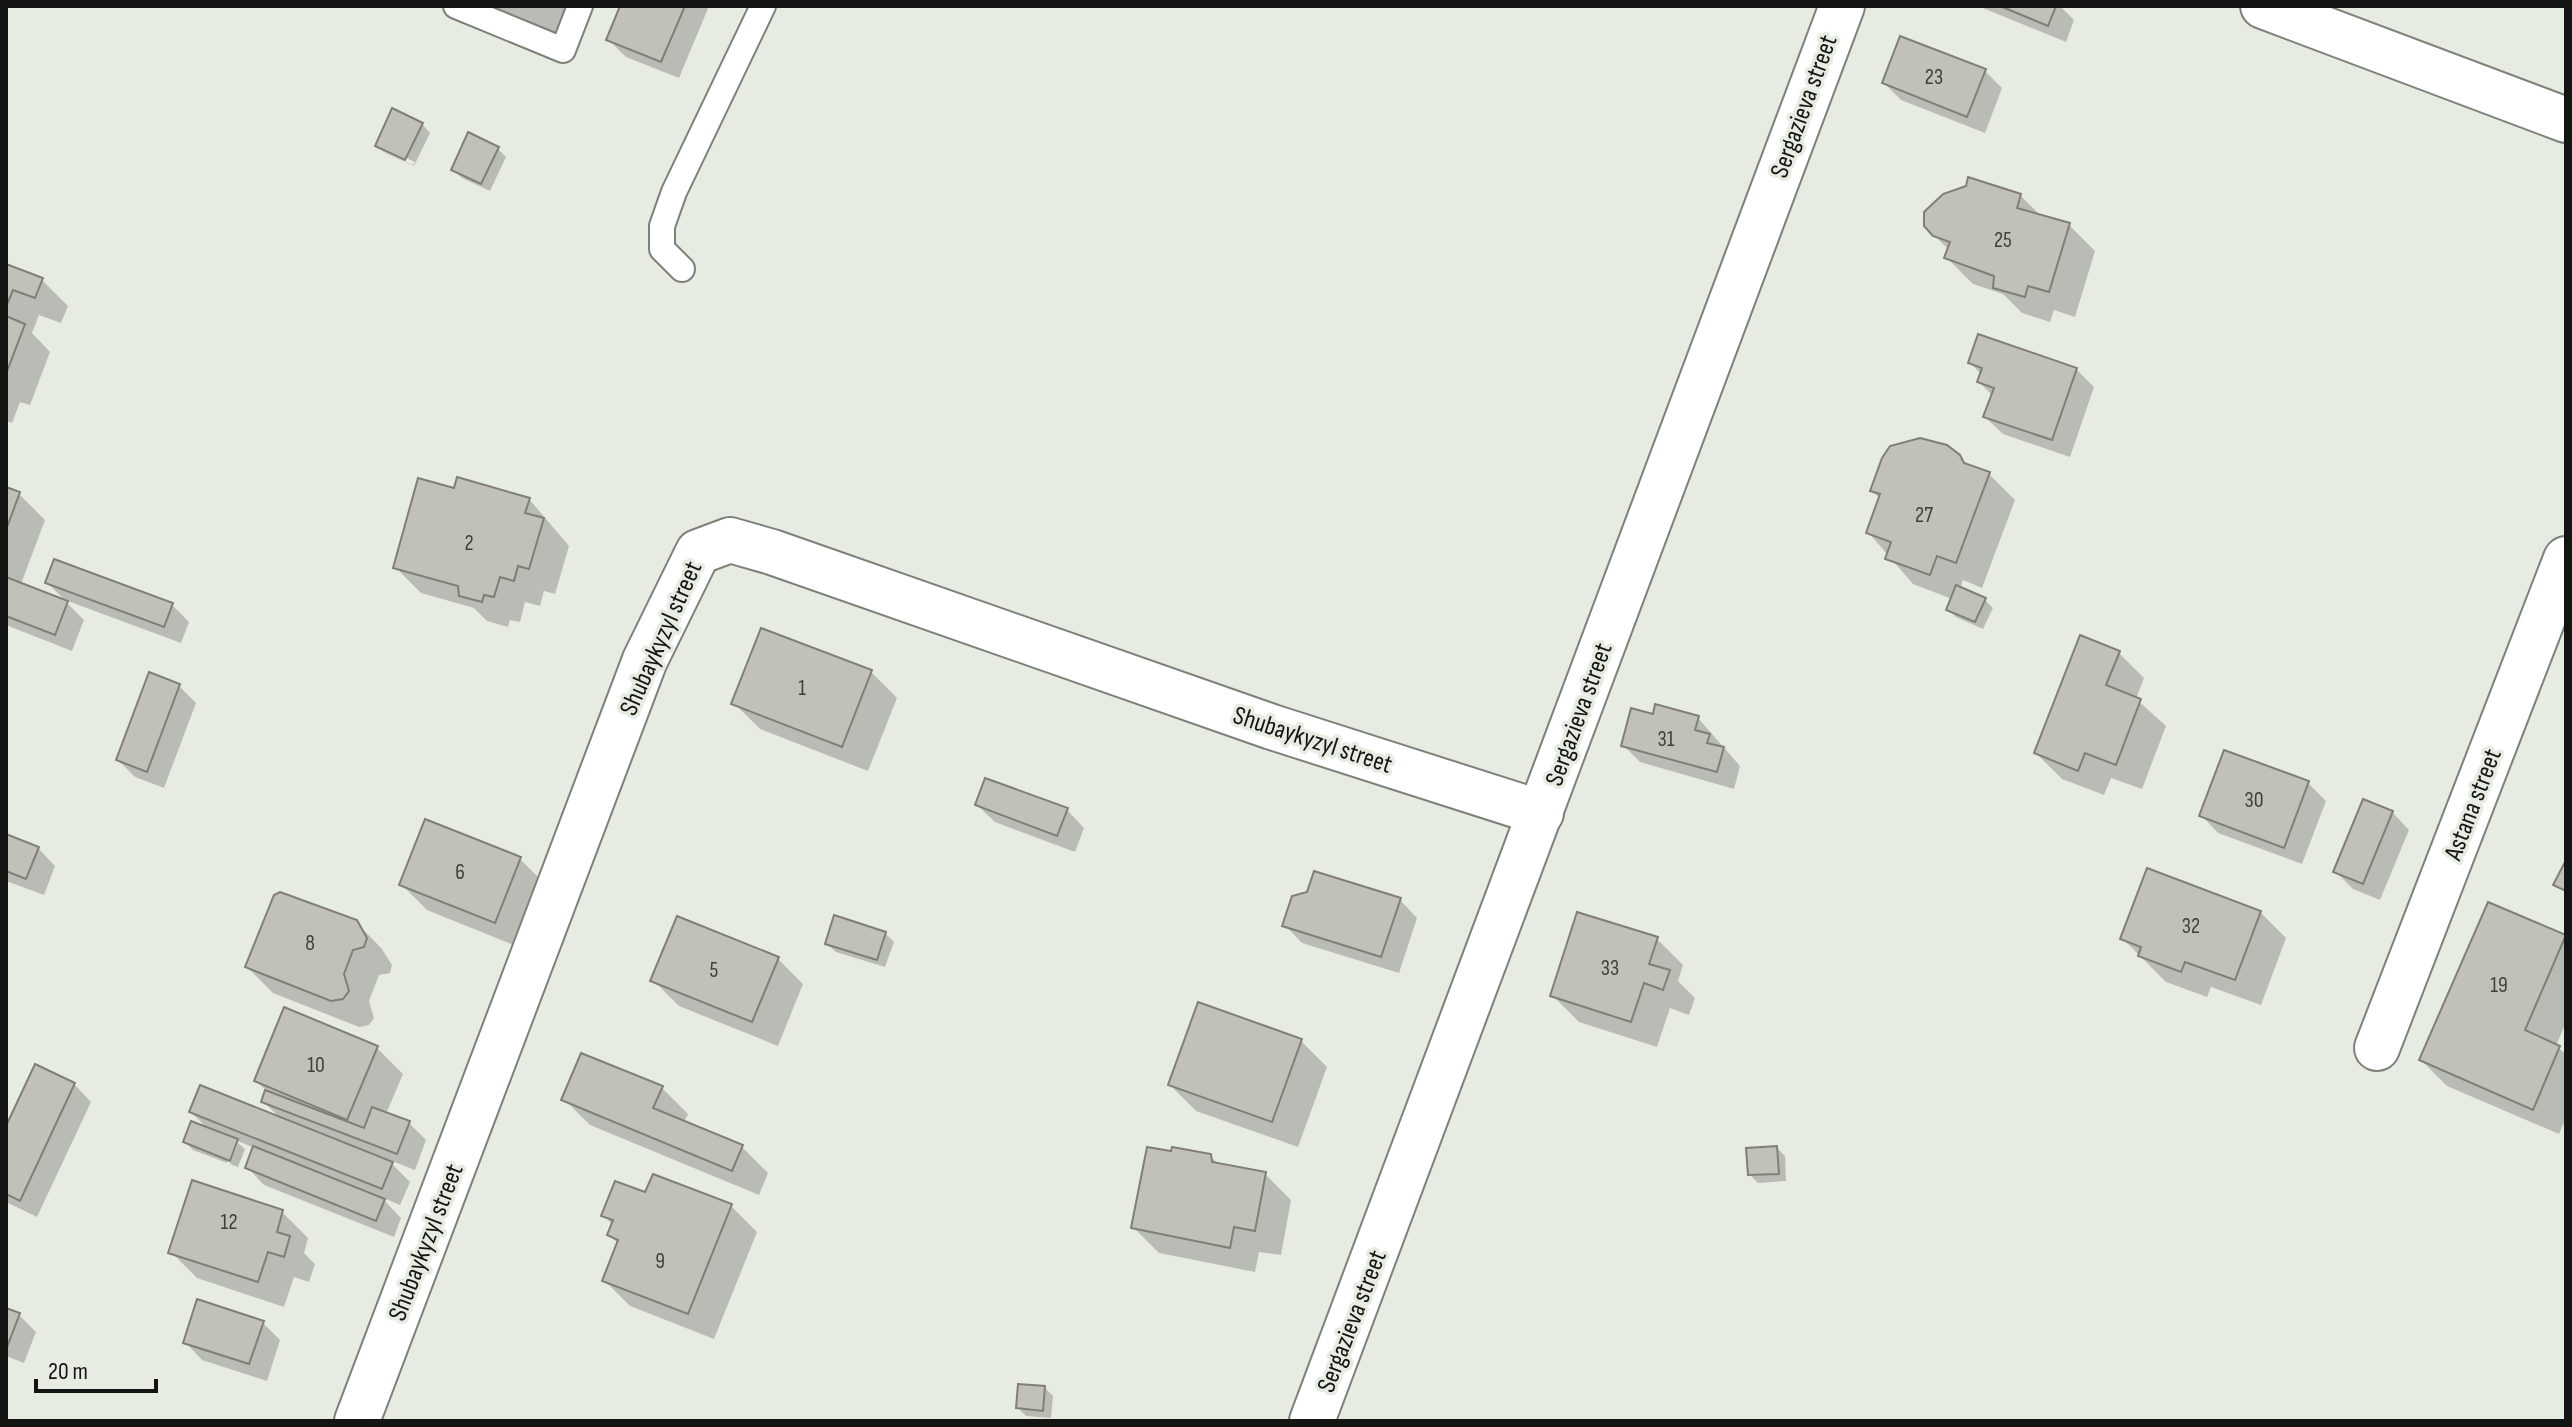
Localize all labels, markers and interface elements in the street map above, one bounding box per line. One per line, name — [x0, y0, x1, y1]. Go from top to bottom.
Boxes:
street label: Sergazieva street — [1764, 31, 1845, 182]
house number: 23 — [1925, 64, 1943, 91]
house number: 25 — [1994, 227, 2012, 254]
house number: 27 — [1915, 502, 1933, 529]
house number: 2 — [464, 530, 474, 557]
street label: Shubaykyzyl street — [614, 557, 709, 720]
street label: Sergazieva street — [1539, 639, 1620, 790]
house number: 1 — [798, 675, 806, 702]
street label: Shubaykyzyl street — [1229, 700, 1396, 781]
house number: 31 — [1658, 726, 1675, 753]
street label: Astana street — [2438, 744, 2509, 866]
house number: 30 — [2244, 787, 2264, 814]
house number: 6 — [455, 859, 465, 886]
house number: 32 — [2182, 913, 2200, 940]
house number: 8 — [305, 930, 315, 957]
house number: 33 — [1601, 955, 1619, 982]
house number: 5 — [710, 957, 719, 984]
house number: 19 — [2490, 972, 2508, 999]
house number: 10 — [307, 1052, 325, 1079]
street label: Shubaykyzyl street — [382, 1160, 471, 1325]
house number: 12 — [220, 1209, 238, 1236]
street label: Sergazieva street — [1311, 1246, 1394, 1397]
house number: 9 — [655, 1248, 665, 1275]
scale bar — [36, 1343, 156, 1393]
text: 20 m — [48, 1357, 88, 1386]

